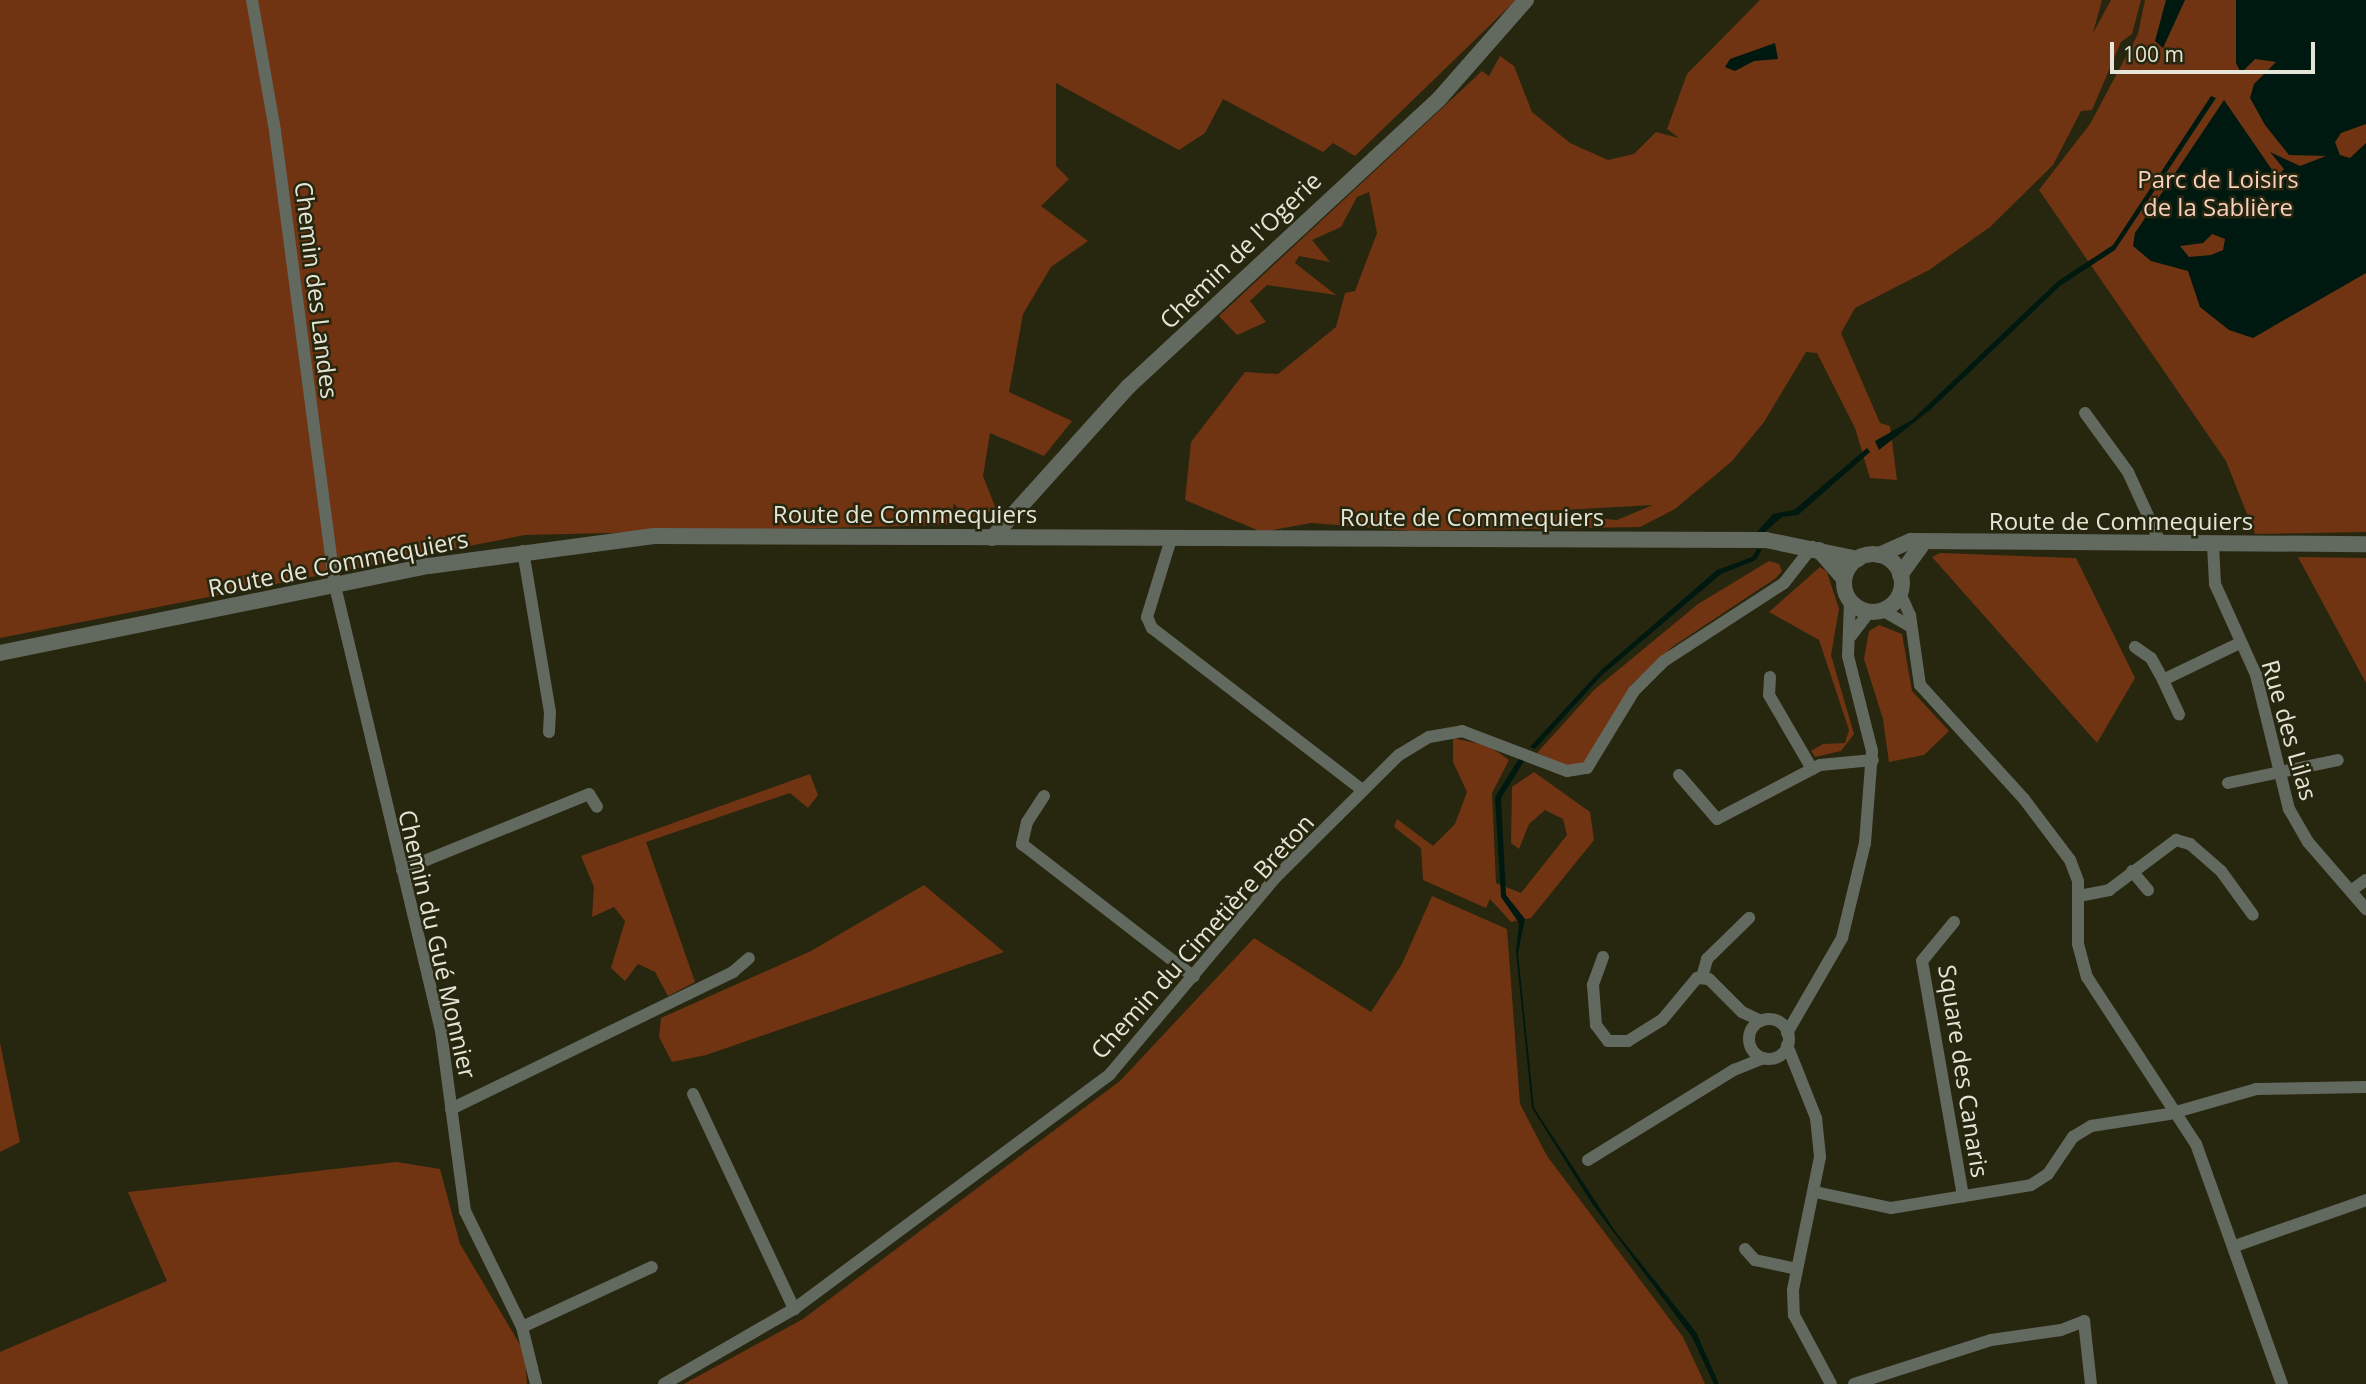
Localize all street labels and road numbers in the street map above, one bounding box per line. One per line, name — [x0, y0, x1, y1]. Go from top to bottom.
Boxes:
street label: Chemin de l'Ogerie — [1153, 166, 1327, 334]
street label: Chemin des Landes — [289, 180, 345, 400]
street label: Route de Commequiers — [773, 500, 1037, 528]
street label: Route de Commequiers — [1340, 503, 1604, 531]
street label: Route de Commequiers — [1989, 507, 2253, 535]
street label: Route de Commequiers — [206, 524, 470, 602]
street label: Rue des Lilas — [2256, 657, 2324, 803]
street label: Chemin du Gué Monnier — [393, 807, 483, 1081]
street label: Chemin du Cimetière Breton — [1085, 808, 1319, 1064]
street label: Square des Canaris — [1933, 963, 1995, 1179]

